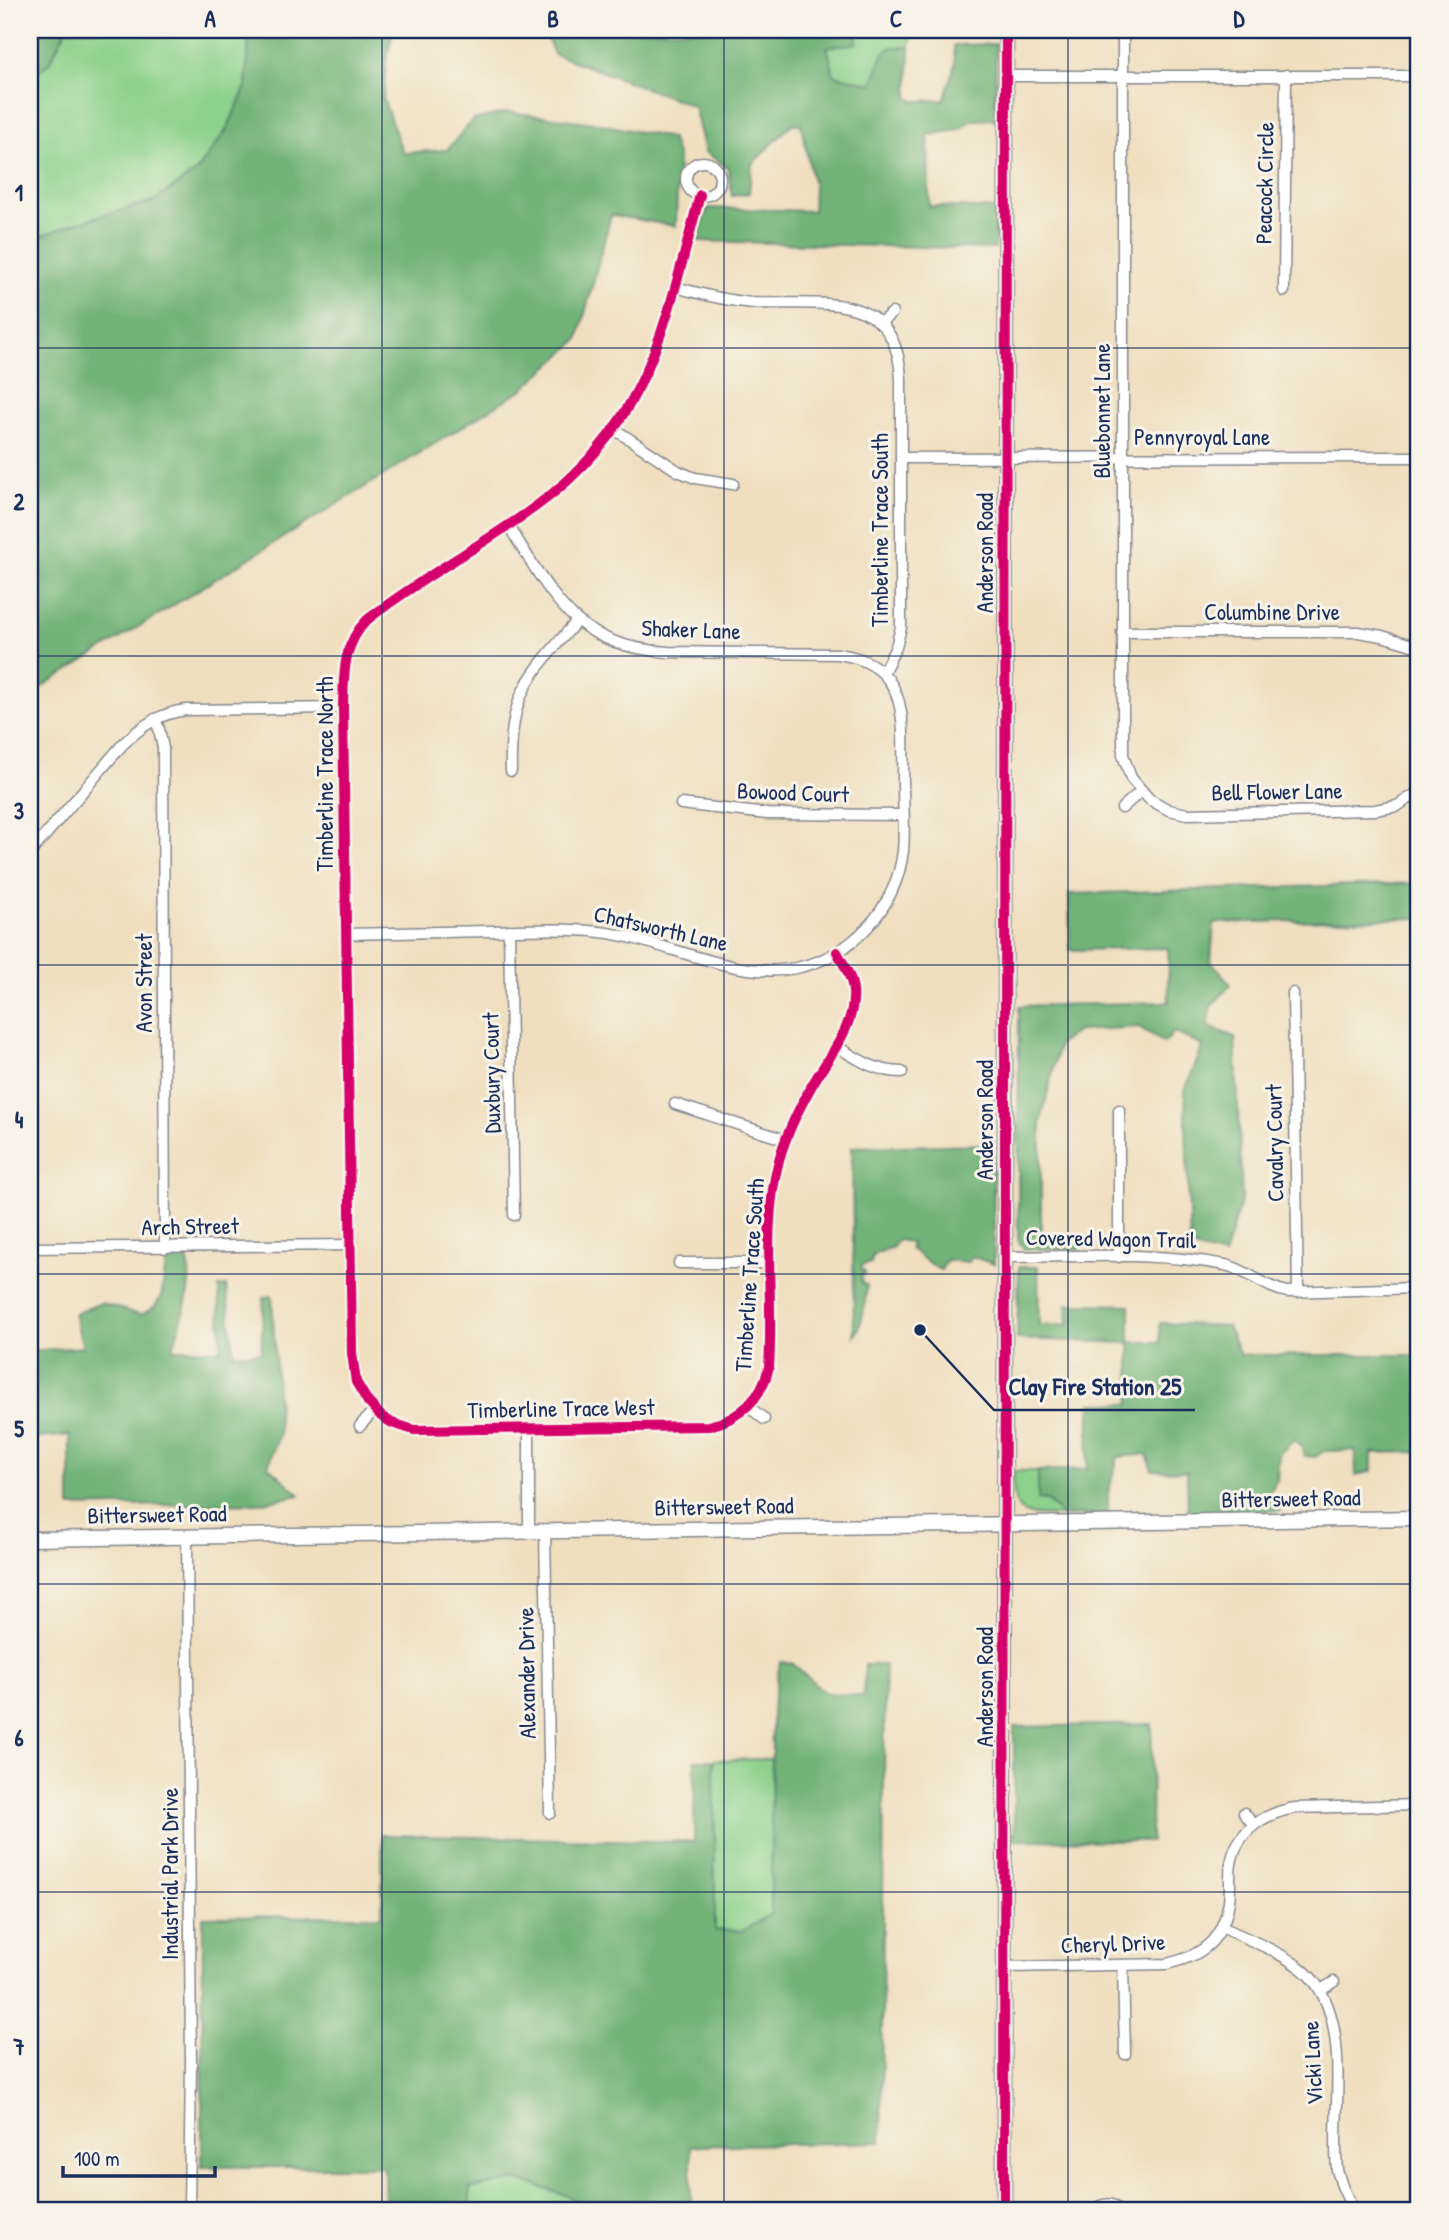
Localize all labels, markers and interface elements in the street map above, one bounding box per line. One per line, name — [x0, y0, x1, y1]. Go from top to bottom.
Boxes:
text: A — [204, 3, 216, 34]
text: B — [547, 3, 559, 34]
text: C — [890, 3, 902, 34]
text: D — [1234, 3, 1246, 34]
street label: Peacock Circle — [1247, 122, 1281, 244]
text: 1 — [15, 177, 23, 208]
street label: Bluebonnet Lane — [1086, 343, 1117, 479]
street label: Pennyroyal Lane — [1134, 421, 1270, 452]
street label: Timberline Trace South — [864, 433, 895, 627]
text: 2 — [14, 486, 25, 517]
street label: Anderson Road — [969, 493, 1000, 613]
street label: Columbine Drive — [1204, 596, 1340, 627]
street label: Shaker Lane — [641, 612, 741, 646]
street label: Timberline Trace North — [309, 676, 340, 872]
street label: Bell Flower Lane — [1211, 774, 1343, 808]
street label: Bowood Court — [736, 775, 851, 809]
text: 3 — [14, 795, 24, 826]
street label: Chatsworth Lane — [591, 898, 731, 958]
street label: Avon Street — [128, 932, 159, 1032]
street label: Duxbury Court — [474, 1011, 508, 1134]
street label: Anderson Road — [969, 1060, 1000, 1180]
street label: Cavalry Court — [1257, 1083, 1291, 1202]
text: 4 — [15, 1104, 24, 1135]
street label: Timberline Trace South — [727, 1177, 771, 1373]
street label: Arch Street — [141, 1210, 240, 1242]
street label: Covered Wagon Trail — [1025, 1221, 1198, 1255]
callout: Clay Fire Station 25 — [994, 1365, 1195, 1410]
text: Clay Fire Station 25 — [1008, 1370, 1182, 1403]
street label: Timberline Trace West — [467, 1391, 656, 1425]
text: 5 — [14, 1413, 24, 1444]
street label: Bittersweet Road — [1221, 1481, 1361, 1515]
street label: Bittersweet Road — [654, 1489, 794, 1523]
street label: Bittersweet Road — [87, 1497, 227, 1531]
street label: Alexander Drive — [509, 1607, 543, 1739]
street label: Anderson Road — [969, 1627, 1000, 1747]
text: 6 — [14, 1722, 24, 1753]
street label: Industrial Park Drive — [154, 1788, 185, 1960]
street label: Cheryl Drive — [1060, 1926, 1166, 1960]
street label: Vicki Lane — [1294, 2020, 1330, 2106]
text: 7 — [12, 2031, 25, 2062]
scale bar — [63, 2135, 215, 2179]
text: 100 m — [74, 2144, 120, 2173]

